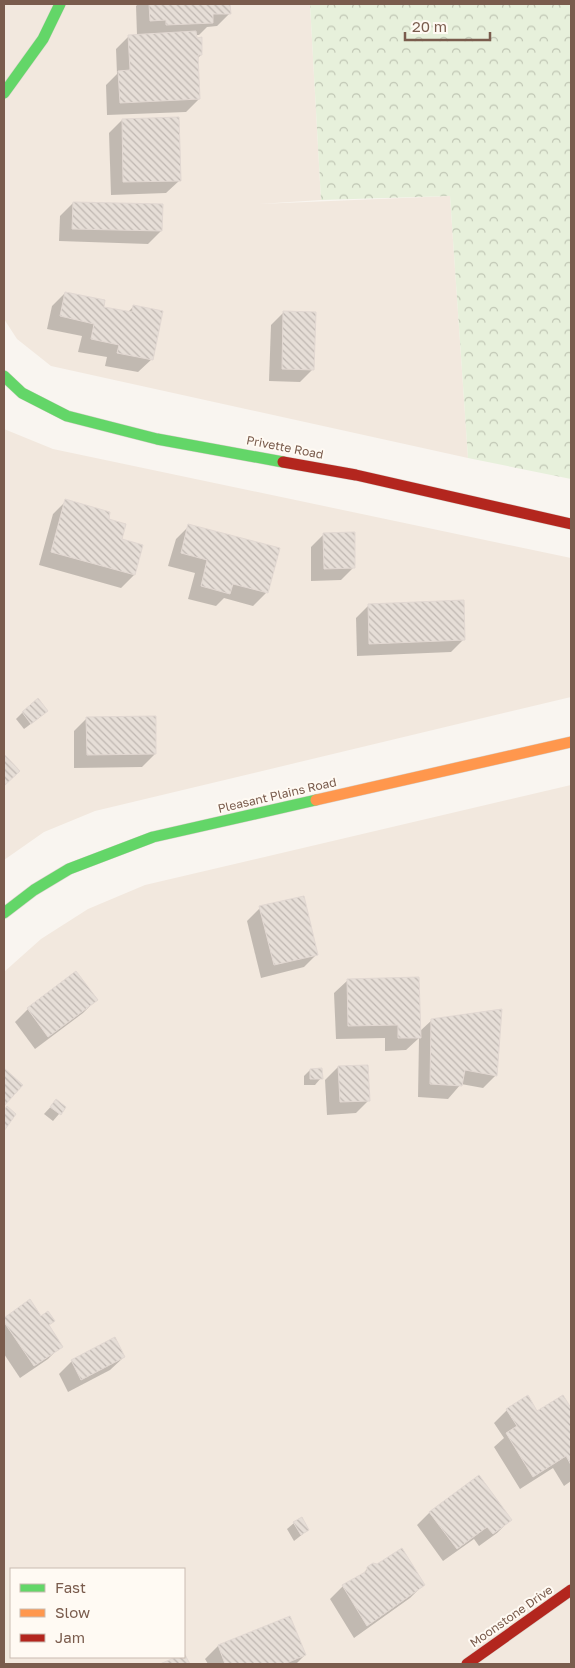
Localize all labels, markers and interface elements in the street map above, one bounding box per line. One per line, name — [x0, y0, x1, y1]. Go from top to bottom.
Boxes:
scale bar — [405, 10, 490, 42]
text: 20 m — [412, 17, 447, 35]
street label: Privette Road — [245, 432, 325, 462]
street label: Pleasant Plains Road — [216, 774, 338, 816]
legend — [10, 1568, 185, 1658]
text: Fast — [55, 1578, 86, 1596]
street label: Moonstone Drive — [467, 1582, 555, 1650]
text: Slow — [55, 1603, 90, 1621]
text: Jam — [55, 1628, 85, 1646]

